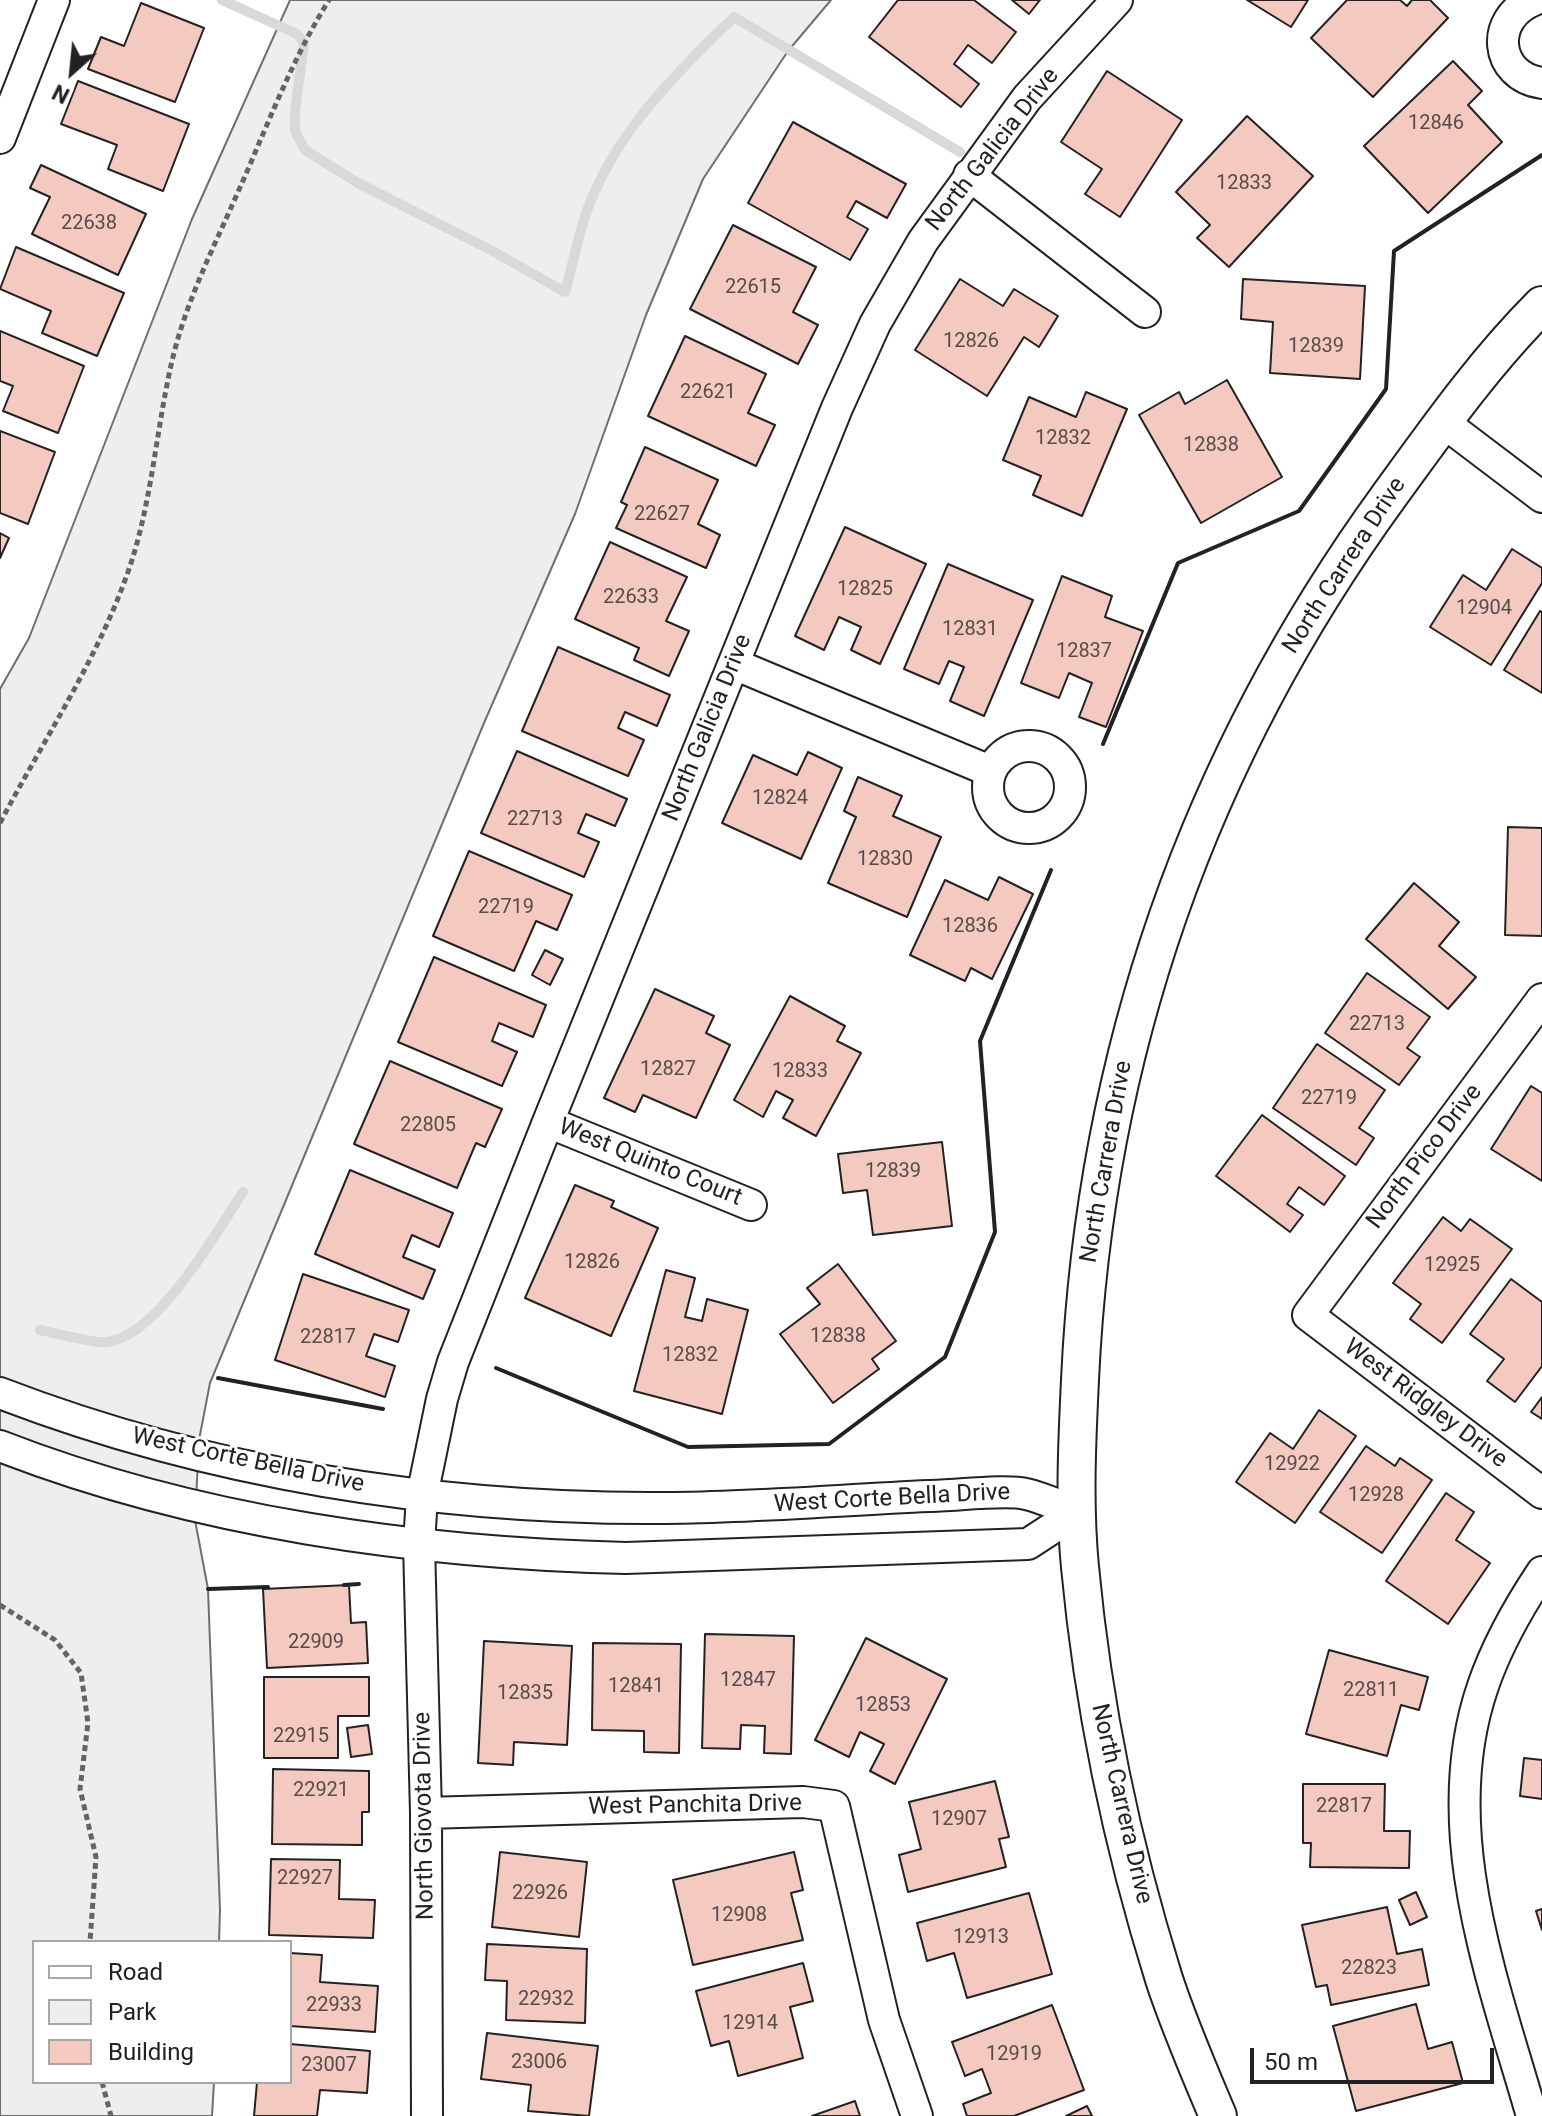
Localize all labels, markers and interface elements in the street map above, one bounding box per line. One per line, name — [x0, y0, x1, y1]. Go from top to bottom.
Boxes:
north arrow — [32, 32, 112, 112]
street label: North Galicia Drive — [920, 63, 1066, 237]
text: N — [48, 79, 73, 108]
house number: 12846 — [1408, 112, 1464, 136]
house number: 12833 — [1216, 172, 1272, 196]
house number: 22638 — [61, 212, 117, 236]
house number: 22615 — [725, 276, 781, 300]
house number: 12826 — [943, 330, 999, 354]
house number: 12839 — [1288, 335, 1344, 359]
house number: 22621 — [680, 381, 736, 405]
house number: 12832 — [1035, 427, 1091, 451]
house number: 12838 — [1183, 434, 1239, 458]
street label: North Carrera Drive — [1277, 472, 1413, 660]
house number: 22627 — [634, 503, 690, 527]
house number: 12825 — [837, 578, 893, 602]
house number: 22633 — [603, 586, 659, 610]
house number: 12904 — [1456, 597, 1512, 621]
house number: 12831 — [942, 618, 998, 642]
street label: North Galicia Drive — [657, 630, 759, 826]
house number: 12837 — [1056, 640, 1112, 664]
house number: 12824 — [752, 787, 808, 811]
house number: 22713 — [507, 808, 563, 832]
house number: 12830 — [857, 848, 913, 872]
house number: 22719 — [478, 896, 534, 920]
house number: 12836 — [942, 915, 998, 939]
house number: 22713 — [1349, 1013, 1405, 1037]
house number: 12827 — [640, 1058, 696, 1082]
street label: North Carrera Drive — [1075, 1059, 1139, 1265]
house number: 12833 — [772, 1060, 828, 1084]
street label: North Pico Drive — [1361, 1079, 1489, 1235]
house number: 22719 — [1301, 1087, 1357, 1111]
street label: West Quinto Court — [554, 1113, 746, 1213]
house number: 22805 — [400, 1114, 456, 1138]
house number: 12839 — [865, 1160, 921, 1184]
house number: 12826 — [564, 1251, 620, 1275]
house number: 12925 — [1424, 1254, 1480, 1278]
house number: 12838 — [810, 1325, 866, 1349]
house number: 22817 — [300, 1326, 356, 1350]
street label: West Ridgley Drive — [1338, 1333, 1512, 1475]
house number: 12832 — [662, 1344, 718, 1368]
street label: West Corte Bella Drive — [129, 1422, 367, 1500]
house number: 12922 — [1264, 1453, 1320, 1477]
street label: West Corte Bella Drive — [773, 1478, 1011, 1520]
house number: 12928 — [1348, 1484, 1404, 1508]
house number: 22909 — [288, 1631, 344, 1655]
house number: 12847 — [720, 1669, 776, 1693]
house number: 12841 — [608, 1675, 664, 1699]
house number: 22811 — [1343, 1679, 1399, 1703]
house number: 12835 — [497, 1682, 553, 1706]
house number: 12853 — [855, 1694, 911, 1718]
street label: North Carrera Drive — [1084, 1701, 1158, 1907]
street label: North Giovota Drive — [409, 1712, 441, 1920]
house number: 22915 — [273, 1725, 329, 1749]
house number: 22921 — [293, 1779, 349, 1803]
street label: West Panchita Drive — [588, 1790, 802, 1822]
house number: 22817 — [1316, 1795, 1372, 1819]
house number: 12907 — [931, 1808, 987, 1832]
house number: 22927 — [277, 1867, 333, 1891]
house number: 22926 — [512, 1882, 568, 1906]
house number: 12908 — [711, 1904, 767, 1928]
house number: 12913 — [953, 1926, 1009, 1950]
legend — [32, 1940, 292, 2084]
house number: 22823 — [1341, 1957, 1397, 1981]
text: Road — [108, 1958, 163, 1986]
house number: 22932 — [518, 1988, 574, 2012]
house number: 22933 — [306, 1994, 362, 2018]
text: Park — [108, 1998, 156, 2026]
house number: 12914 — [722, 2012, 778, 2036]
scale bar — [1254, 2032, 1498, 2082]
text: Building — [108, 2038, 194, 2066]
house number: 12919 — [986, 2043, 1042, 2067]
text: 50 m — [1264, 2048, 1318, 2076]
house number: 23006 — [511, 2051, 567, 2075]
house number: 23007 — [301, 2054, 357, 2078]

